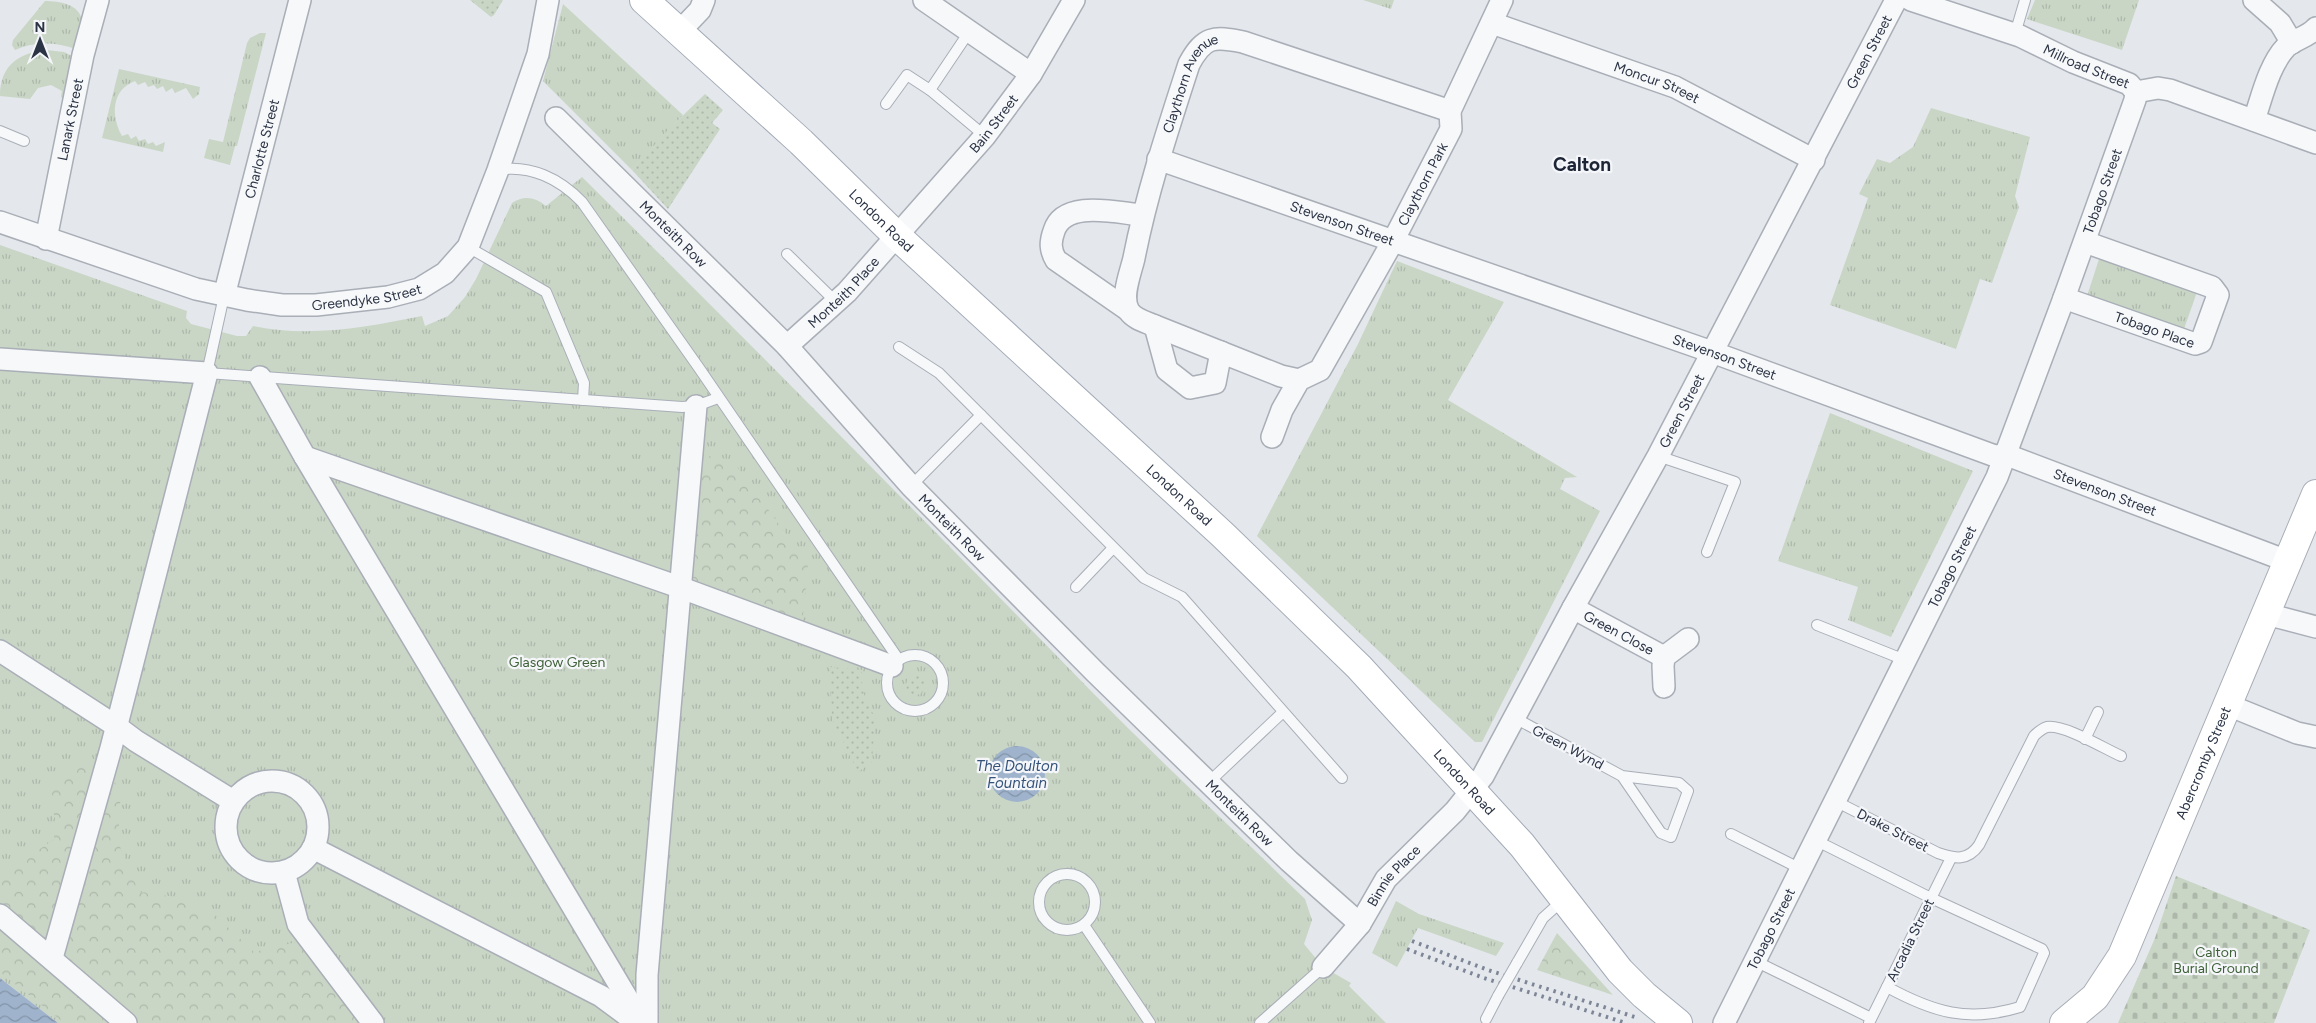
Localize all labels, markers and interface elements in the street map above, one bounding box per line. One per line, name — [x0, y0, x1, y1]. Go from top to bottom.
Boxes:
street label: Green Street — [1843, 12, 1896, 92]
north arrow — [15, 15, 65, 65]
text: N — [35, 19, 45, 36]
street label: Claythorn Avenue — [1159, 31, 1220, 135]
street label: Millroad Street — [2040, 41, 2132, 92]
street label: Moncur Street — [1611, 58, 1702, 107]
street label: Lanark Street — [54, 77, 87, 162]
street label: Bain Street — [966, 91, 1022, 157]
street label: Charlotte Street — [241, 97, 283, 200]
street label: Claythorn Park — [1394, 139, 1452, 229]
street label: Tobago Street — [2080, 146, 2126, 236]
district label: Calton — [1553, 153, 1611, 176]
street label: London Road — [845, 186, 917, 256]
street label: Monteith Row — [636, 197, 710, 271]
street label: Stevenson Street — [1288, 198, 1396, 250]
street label: Monteith Place — [805, 253, 883, 332]
street label: Greendyke Street — [311, 281, 424, 314]
street label: Tobago Place — [2112, 308, 2197, 352]
street label: Stevenson Street — [1670, 331, 1778, 384]
street label: Green Street — [1656, 371, 1708, 451]
street label: London Road — [1143, 461, 1215, 530]
street label: Stevenson Street — [2051, 465, 2159, 520]
street label: Monteith Row — [915, 491, 989, 565]
street label: Tobago Street — [1925, 523, 1980, 611]
street label: Green Close — [1580, 607, 1657, 659]
park label: Glasgow Green — [509, 654, 605, 671]
street label: Abercromby Street — [2172, 704, 2235, 822]
street label: Green Wynd — [1529, 721, 1607, 773]
street label: London Road — [1430, 746, 1498, 819]
water label: The Doulton Fountain — [976, 757, 1058, 792]
street label: Monteith Row — [1202, 776, 1277, 850]
street label: Drake Street — [1854, 805, 1932, 856]
street label: Binnie Place — [1364, 841, 1425, 910]
street label: Tobago Street — [1744, 886, 1799, 973]
street label: Arcadia Street — [1883, 896, 1938, 984]
park label: Calton Burial Ground — [2173, 944, 2259, 977]

